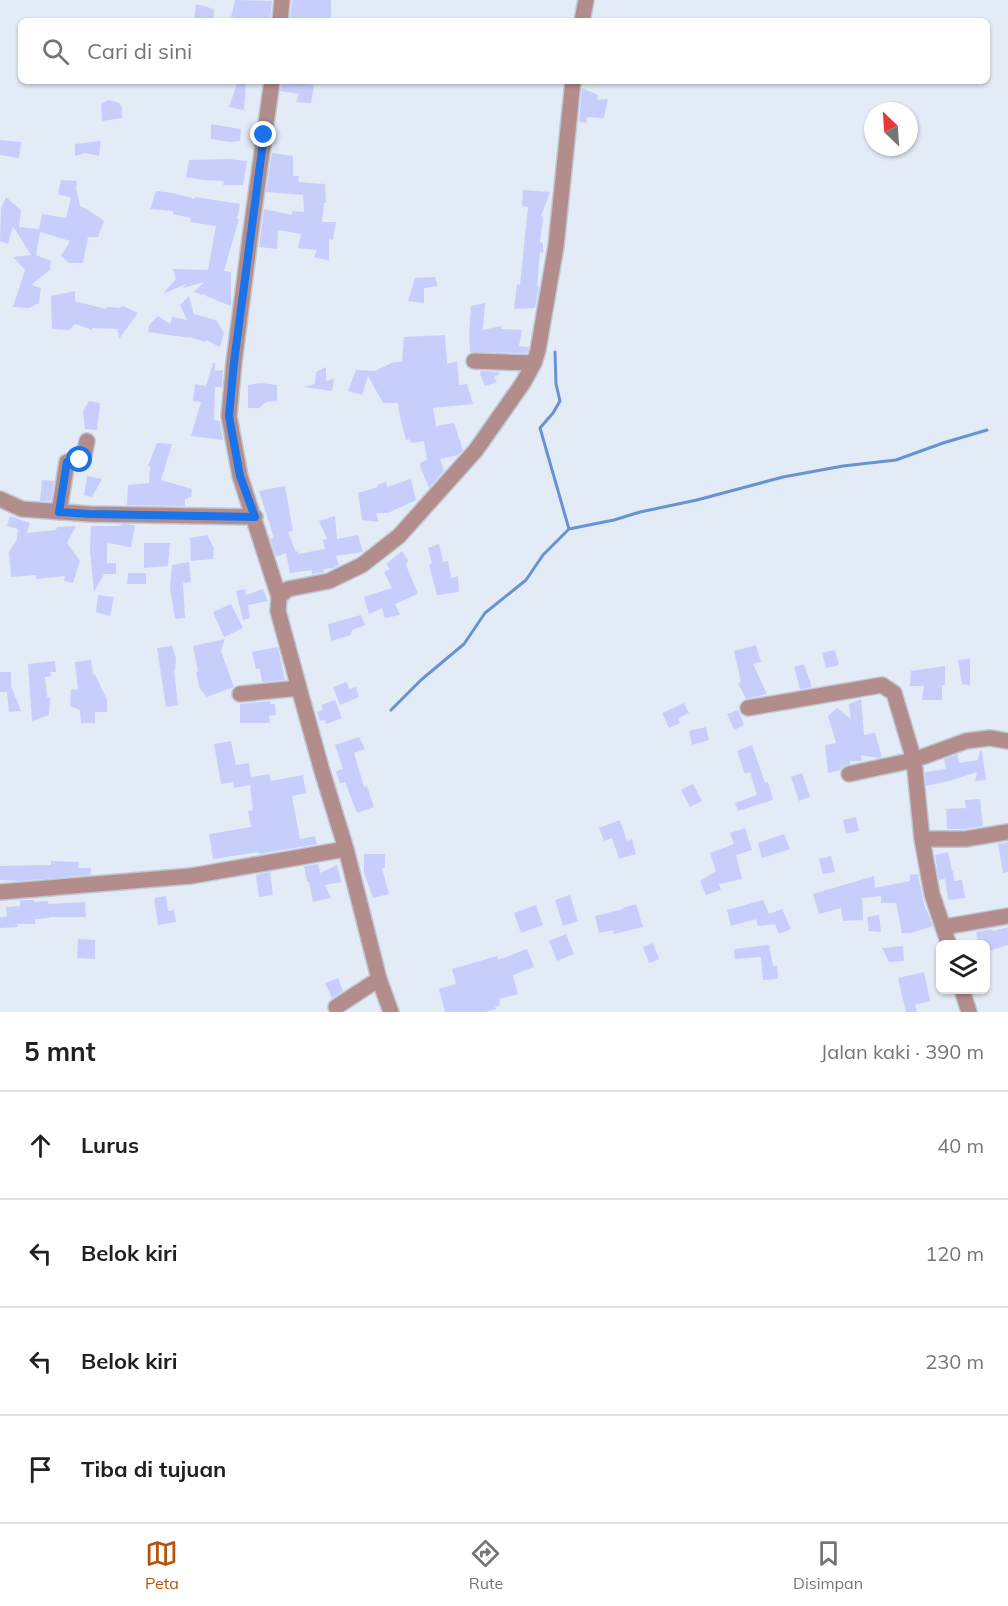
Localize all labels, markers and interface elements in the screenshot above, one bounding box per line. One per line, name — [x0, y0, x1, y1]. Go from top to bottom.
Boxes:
search box — [18, 18, 990, 84]
icon: search — [39, 35, 72, 68]
text: Cari di sini — [87, 37, 192, 65]
north arrow — [864, 102, 918, 156]
route end — [250, 121, 276, 147]
route start — [66, 446, 92, 472]
map controls — [936, 940, 990, 994]
button: layers — [936, 940, 990, 994]
text: 5 mnt — [24, 1035, 96, 1068]
text: Jalan kaki · 390 m — [821, 1039, 984, 1064]
icon: ahead — [24, 1129, 57, 1162]
text: Lurus — [81, 1131, 139, 1159]
text: 40 m — [937, 1133, 984, 1158]
icon: left — [24, 1237, 57, 1270]
text: Belok kiri — [81, 1239, 177, 1267]
text: 120 m — [925, 1241, 984, 1266]
icon: left — [24, 1345, 57, 1378]
text: Belok kiri — [81, 1347, 177, 1375]
text: 230 m — [925, 1349, 984, 1374]
icon: arrive — [24, 1453, 57, 1486]
text: Tiba di tujuan — [81, 1455, 226, 1483]
tab: Peta — [145, 1537, 179, 1593]
tab: Rute — [469, 1537, 503, 1593]
tab: Disimpan — [793, 1537, 863, 1593]

